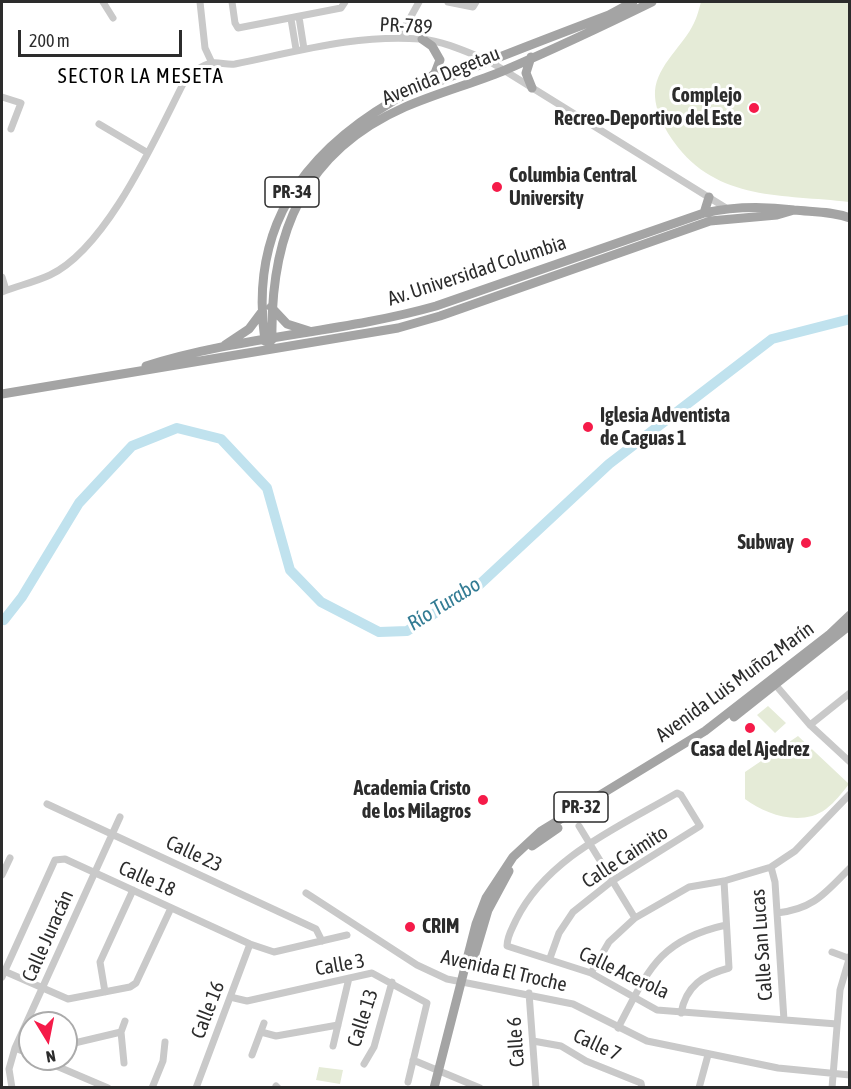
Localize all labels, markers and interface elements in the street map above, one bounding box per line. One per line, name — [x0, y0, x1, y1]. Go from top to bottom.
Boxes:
street label: PR-789 — [379, 13, 433, 39]
scale bar — [21, 18, 184, 56]
text: 200 m — [29, 30, 70, 51]
street label: Avenida Degetau — [379, 41, 503, 111]
district label: SECTOR LA MESETA — [58, 63, 224, 89]
place label: Complejo Recreo-Deportivo del Este — [554, 84, 742, 131]
marker: Complejo Recreo-Deportivo del Este — [747, 101, 761, 115]
place label: Columbia Central University — [509, 164, 637, 211]
road number: PR-34 — [265, 177, 319, 207]
marker: Columbia Central University — [490, 180, 504, 194]
street label: Av. Universidad Columbia — [385, 231, 569, 311]
place label: Iglesia Adventista de Caguas 1 — [600, 404, 730, 451]
marker: Iglesia Adventista de Caguas 1 — [581, 420, 595, 434]
place label: Subway — [737, 531, 794, 555]
marker: Subway — [799, 536, 813, 550]
water label: Río Turabo — [403, 572, 485, 636]
street label: Avenida Luis Muñoz Marín — [651, 617, 819, 747]
marker: Casa del Ajedrez — [743, 721, 757, 735]
place label: Casa del Ajedrez — [690, 738, 810, 762]
place label: Academia Cristo de los Milagros — [353, 777, 471, 824]
road number: PR-32 — [554, 792, 608, 822]
marker: Academia Cristo de los Milagros — [476, 793, 490, 807]
street label: Calle Caimito — [578, 820, 672, 894]
street label: Calle 23 — [162, 831, 226, 877]
street label: Calle 18 — [115, 856, 179, 902]
street label: Calle Juracán — [17, 886, 79, 986]
street label: Calle San Lucas — [746, 888, 778, 1002]
place label: CRIM — [422, 915, 459, 939]
marker: CRIM — [403, 920, 417, 934]
street label: Calle Acerola — [575, 942, 673, 1004]
street label: Avenida El Troche — [439, 945, 569, 997]
street label: Calle 3 — [313, 949, 367, 981]
street label: Calle 16 — [186, 978, 230, 1042]
street label: Calle 13 — [342, 986, 384, 1050]
north arrow — [18, 1011, 78, 1071]
street label: Calle 6 — [502, 1016, 530, 1068]
street label: Calle 7 — [569, 1024, 625, 1066]
text: N — [45, 1047, 57, 1066]

